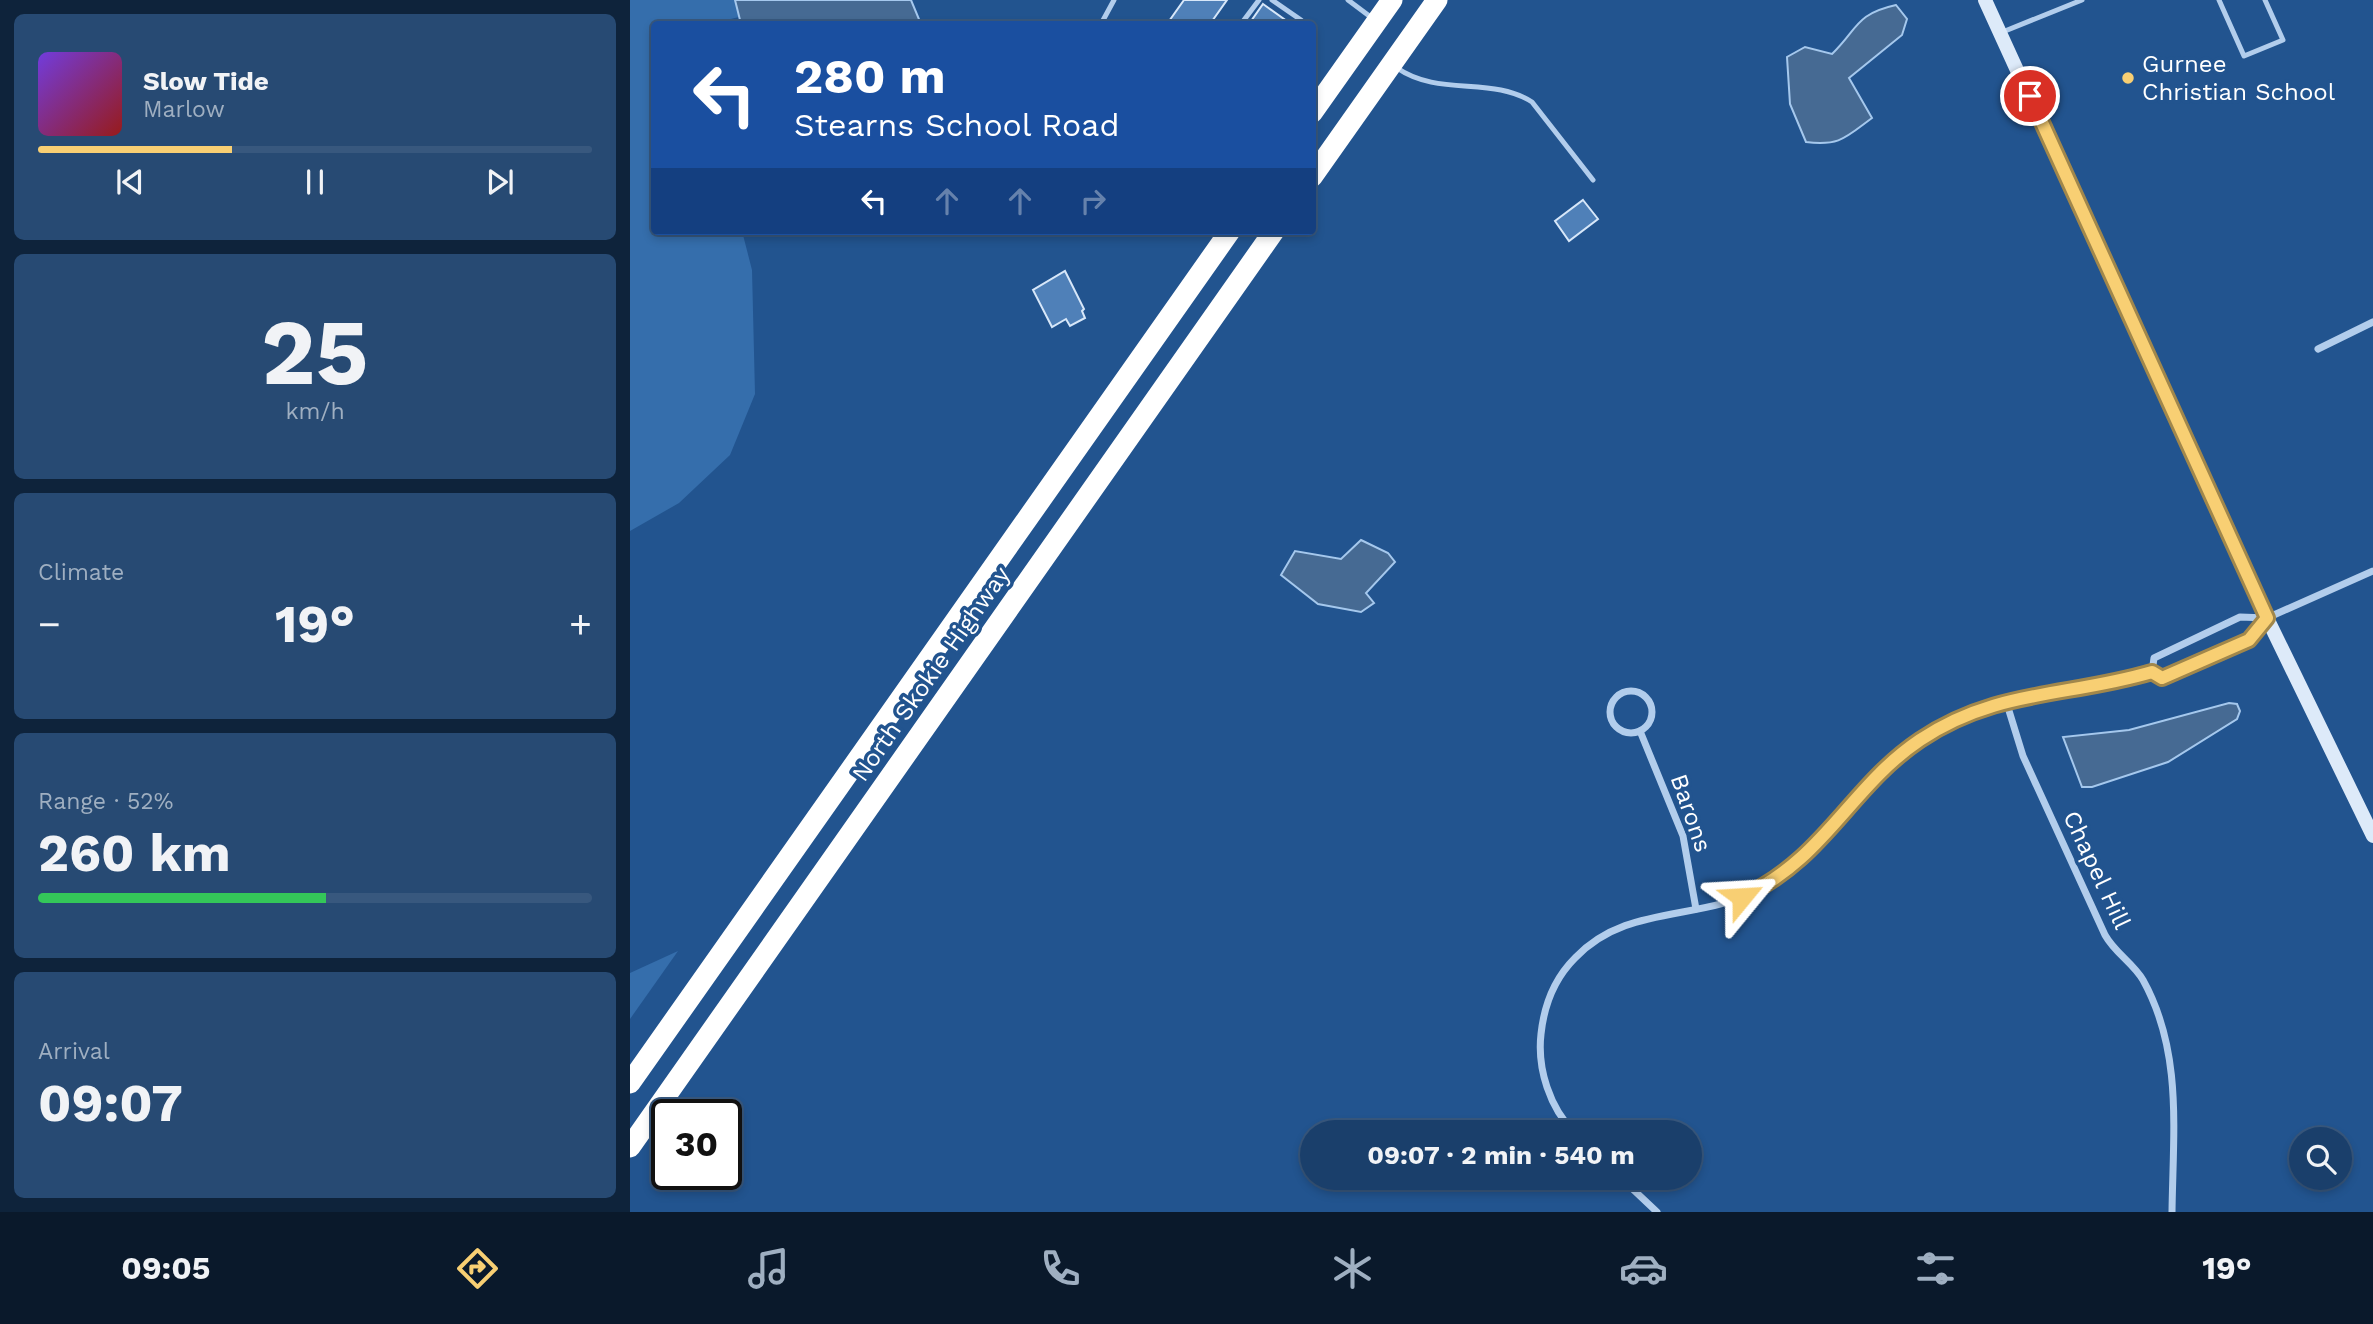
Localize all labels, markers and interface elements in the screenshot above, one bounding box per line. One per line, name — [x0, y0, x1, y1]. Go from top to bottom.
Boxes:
text: 280 m — [794, 47, 946, 105]
icon: left — [679, 49, 770, 140]
place label: Gurnee Christian School — [2142, 50, 2336, 106]
text: Slow Tide — [143, 66, 269, 96]
pin — [2000, 66, 2060, 126]
marker: Gurnee Christian School — [2120, 70, 2136, 86]
icon: arrive — [2011, 77, 2049, 115]
text: Marlow — [143, 96, 225, 123]
text: Stearns School Road — [794, 106, 1119, 144]
icon: previous — [111, 163, 149, 201]
icon: pause — [296, 163, 334, 201]
icon: next — [481, 163, 519, 201]
icon: left — [855, 182, 893, 220]
icon: ahead — [928, 182, 966, 220]
icon: ahead — [1001, 182, 1039, 220]
icon: right — [1074, 182, 1112, 220]
text: 25 — [261, 299, 369, 406]
text: km/h — [285, 398, 345, 425]
text: Climate — [38, 559, 124, 586]
street label: North Skokie Highway — [846, 561, 1016, 787]
text: 19° — [275, 594, 355, 655]
text: − — [38, 602, 61, 646]
text: + — [569, 602, 592, 646]
street label: Barons — [1665, 770, 1717, 856]
text: Range · 52% — [38, 788, 173, 815]
street label: Chapel Hill — [2057, 806, 2137, 934]
text: 260 km — [38, 823, 231, 884]
position arrow — [1705, 860, 1779, 934]
text: Arrival — [38, 1038, 110, 1065]
text: 09:07 — [38, 1073, 183, 1134]
speed limit sign: 30 — [651, 1099, 742, 1190]
map controls — [2289, 1127, 2352, 1190]
button: search — [2289, 1127, 2352, 1190]
text: 09:07 · 2 min · 540 m — [1367, 1140, 1635, 1170]
icon: directions — [453, 1244, 502, 1293]
icon: music — [744, 1244, 793, 1293]
icon: phone — [1036, 1244, 1085, 1293]
icon: climate — [1328, 1244, 1377, 1293]
icon: car — [1619, 1244, 1668, 1293]
icon: filters — [1911, 1244, 1960, 1293]
text: 09:05 — [121, 1249, 210, 1287]
text: 19° — [2202, 1249, 2252, 1287]

